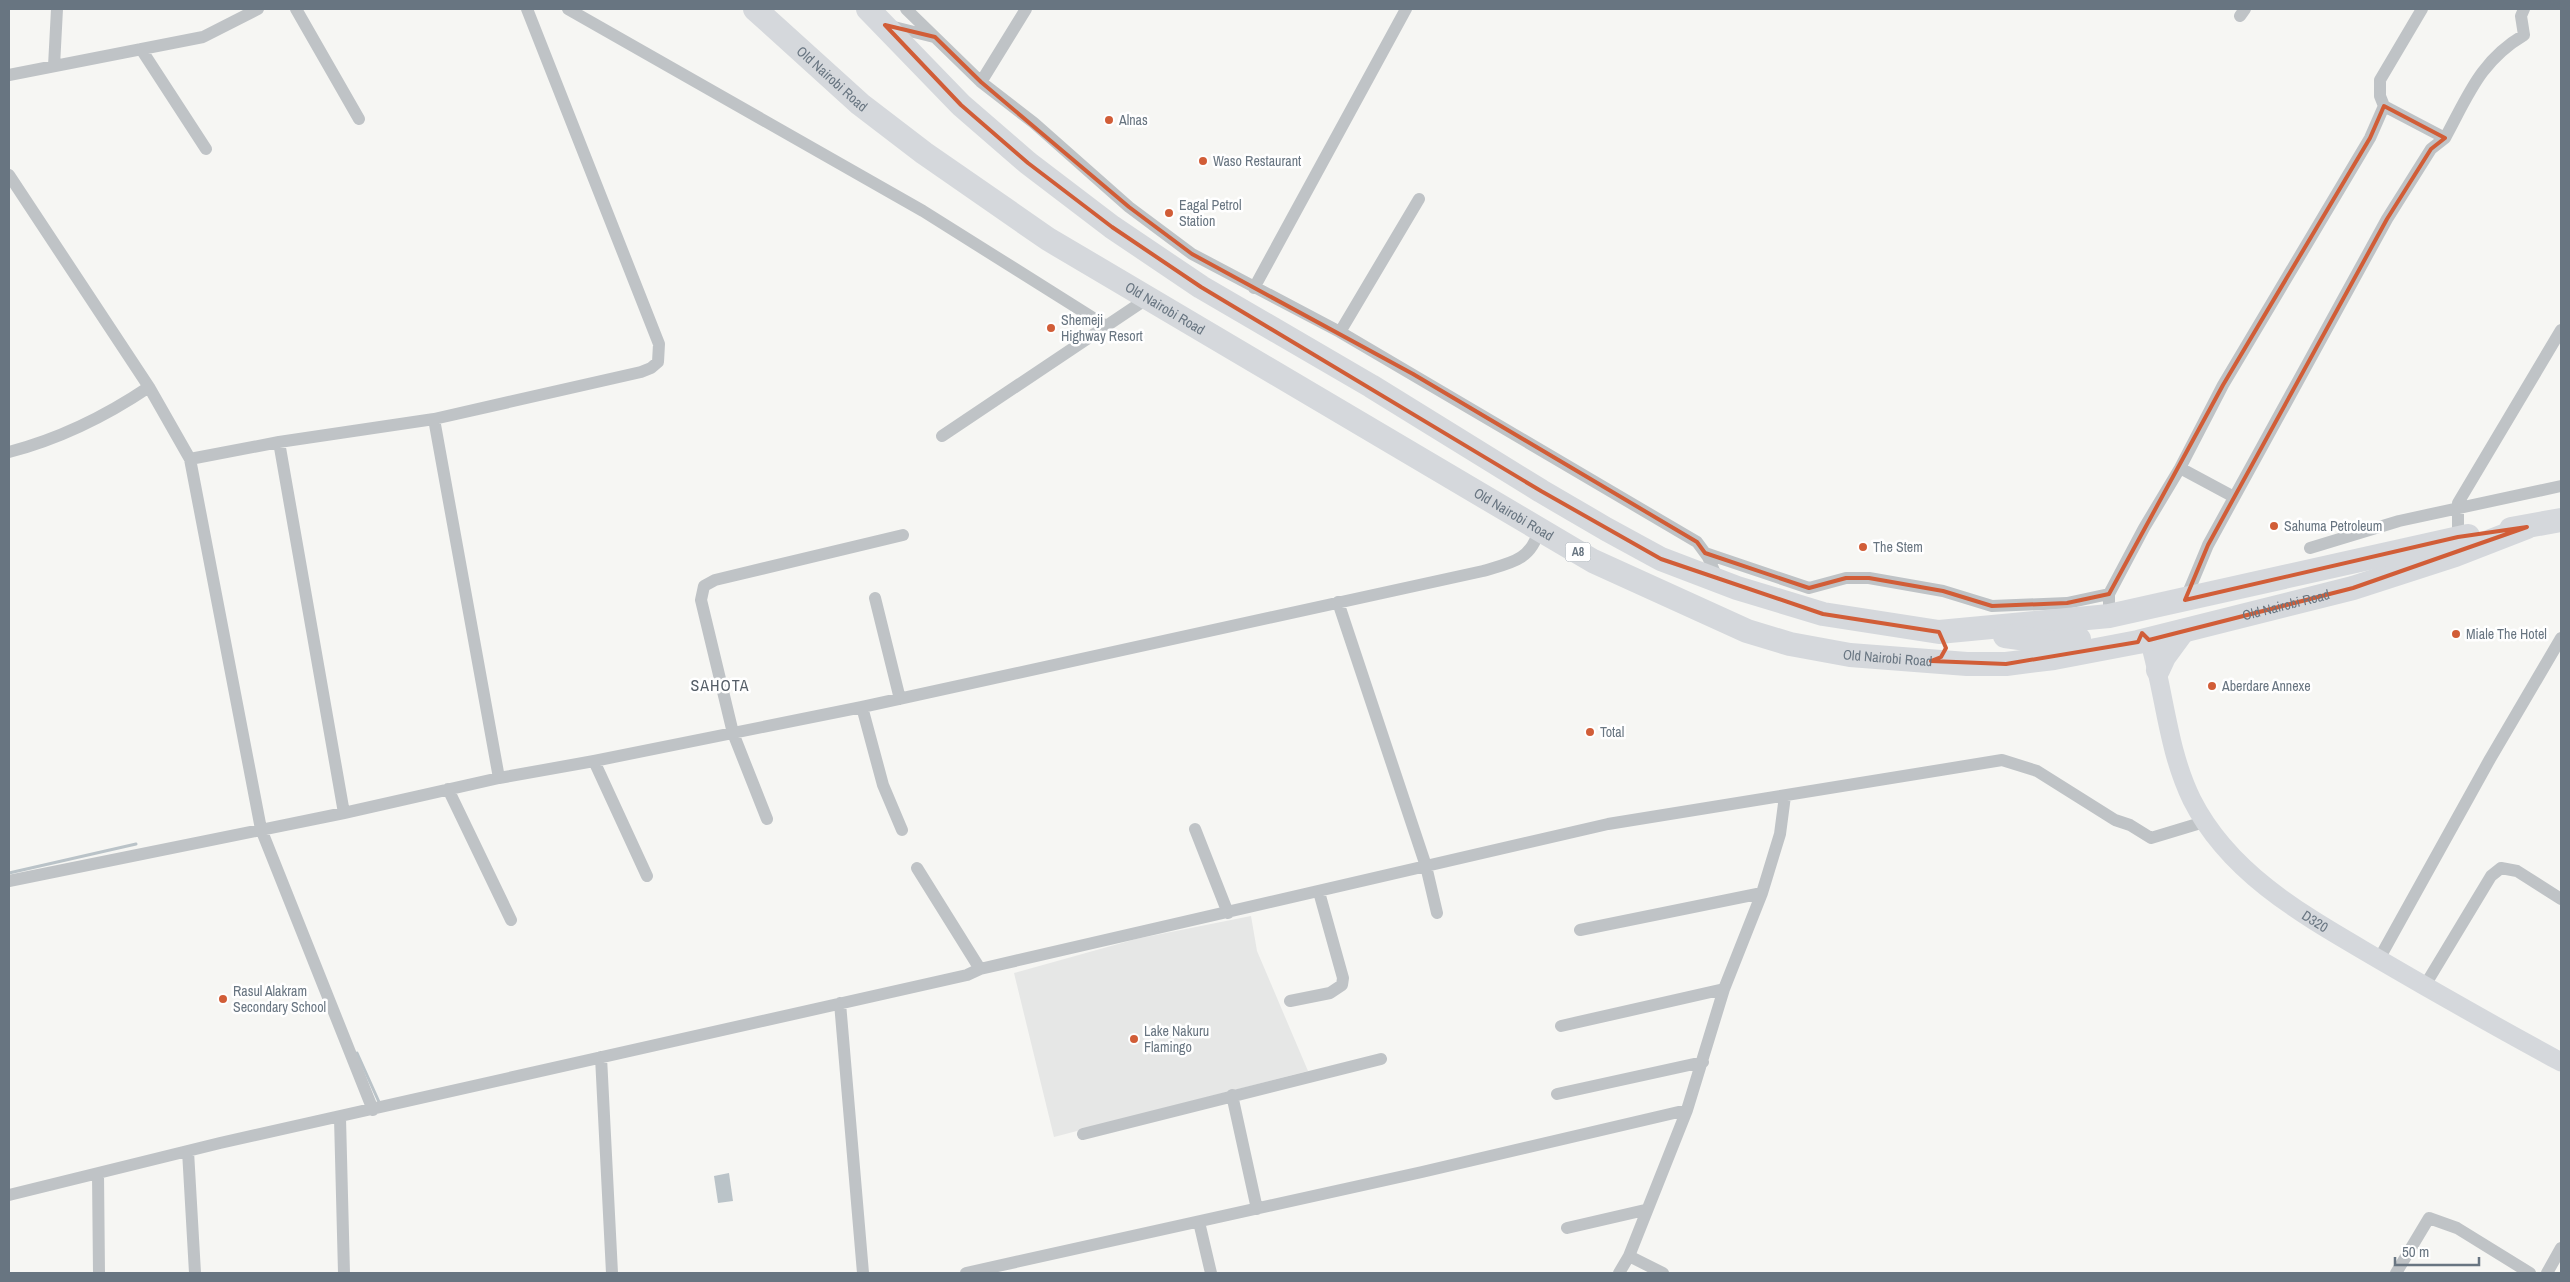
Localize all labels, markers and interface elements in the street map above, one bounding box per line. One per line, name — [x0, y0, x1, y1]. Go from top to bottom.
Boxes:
street label: Old Nairobi Road — [793, 42, 871, 115]
place label: Alnas — [1118, 111, 1148, 129]
marker: Alnas — [1103, 114, 1115, 126]
place label: Waso Restaurant — [1213, 152, 1301, 170]
marker: Waso Restaurant — [1197, 155, 1209, 167]
place label: Eagal Petrol Station — [1179, 196, 1242, 230]
marker: Eagal Petrol Station — [1163, 207, 1175, 219]
street label: Old Nairobi Road — [1122, 278, 1208, 339]
place label: Shemeji Highway Resort — [1061, 311, 1143, 345]
marker: Shemeji Highway Resort — [1045, 322, 1057, 334]
street label: Old Nairobi Road — [1471, 484, 1557, 545]
place label: Sahuma Petroleum — [2284, 517, 2382, 535]
marker: Sahuma Petroleum — [2268, 520, 2280, 532]
place label: The Stem — [1873, 538, 1923, 556]
marker: The Stem — [1857, 541, 1869, 553]
road number: A8 — [1566, 542, 1590, 562]
street label: Old Nairobi Road — [2240, 585, 2332, 624]
place label: Miale The Hotel — [2466, 625, 2547, 643]
marker: Miale The Hotel — [2450, 628, 2462, 640]
street label: Old Nairobi Road — [1842, 645, 1933, 670]
district label: SAHOTA — [691, 674, 750, 696]
place label: Aberdare Annexe — [2221, 677, 2311, 695]
marker: Aberdare Annexe — [2206, 680, 2218, 692]
place label: Total — [1600, 723, 1624, 741]
marker: Total — [1584, 726, 1596, 738]
street label: D320 — [2299, 906, 2331, 936]
place label: Rasul Alakram Secondary School — [233, 982, 326, 1016]
marker: Rasul Alakram Secondary School — [217, 993, 229, 1005]
place label: Lake Nakuru Flamingo — [1144, 1022, 1209, 1056]
marker: Lake Nakuru Flamingo — [1128, 1033, 1140, 1045]
scale bar — [2395, 1234, 2479, 1266]
text: 50 m — [2402, 1241, 2429, 1262]

